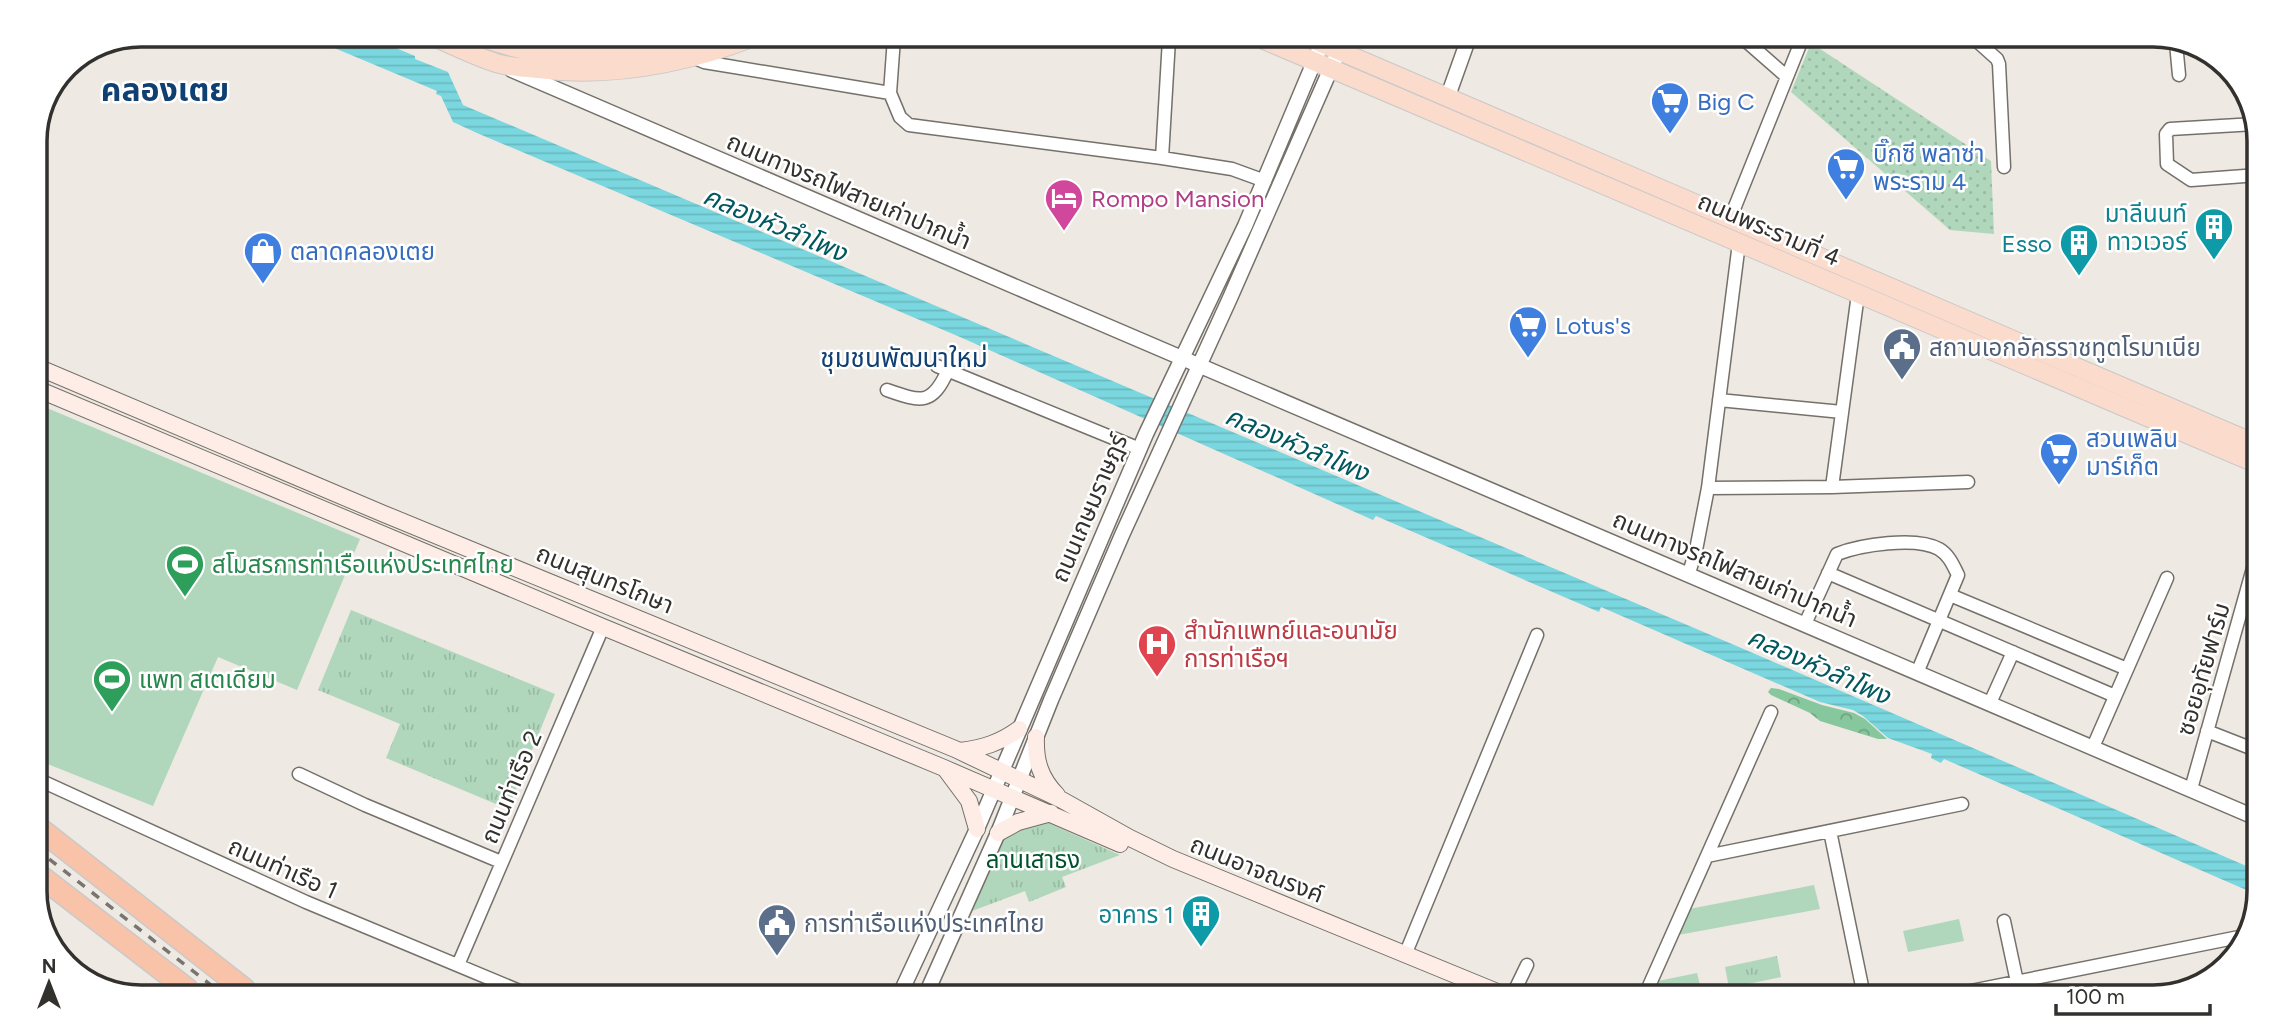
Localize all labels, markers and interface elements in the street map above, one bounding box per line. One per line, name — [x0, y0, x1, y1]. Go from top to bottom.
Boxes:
district label: คลองเตย — [101, 71, 229, 109]
supermarket icon: Big C — [1649, 80, 1691, 135]
place label: Big C — [1697, 87, 1755, 116]
street label: ถนนทางรถไฟสายเก่าปากน้ำ — [722, 125, 976, 256]
place label: บิ๊กซี พลาซ่า พระราม 4 — [1873, 138, 1984, 196]
supermarket icon: บิ๊กซี พลาซ่า พระราม 4 — [1825, 146, 1867, 201]
hotel icon: Rompo Mansion — [1043, 177, 1085, 232]
water label: คลองหัวลำโพง — [698, 179, 852, 269]
place label: Rompo Mansion — [1091, 184, 1264, 213]
street label: ถนนพระรามที่ 4 — [1693, 184, 1846, 272]
place label: มาลีนนท์ ทาวเวอร์ — [2105, 199, 2188, 256]
building icon: มาลีนนท์ ทาวเวอร์ — [2193, 206, 2235, 261]
building icon: Esso — [2058, 222, 2100, 277]
place label: Esso — [2002, 229, 2052, 258]
shop icon: ตลาดคลองเตย — [242, 230, 284, 285]
place label: ตลาดคลองเตย — [290, 237, 435, 266]
supermarket icon: Lotus's — [1507, 304, 1549, 359]
place label: Lotus's — [1555, 311, 1631, 340]
public building icon: สถานเอกอัครราชทูตโรมาเนีย — [1881, 326, 1923, 381]
place label: สถานเอกอัครราชทูตโรมาเนีย — [1929, 333, 2201, 363]
district label: ชุมชนพัฒนาใหม่ — [820, 342, 988, 374]
water label: คลองหัวลำโพง — [1220, 399, 1374, 489]
place label: สวนเพลิน มาร์เก็ต — [2086, 424, 2178, 481]
street label: ถนนเกษมราษฎร์ — [1045, 428, 1134, 587]
supermarket icon: สวนเพลิน มาร์เก็ต — [2038, 431, 2080, 486]
street label: ถนนทางรถไฟสายเก่าปากน้ำ — [1608, 503, 1862, 634]
street label: ถนนสุนทรโกษา — [532, 538, 678, 621]
sports icon: สโมสรการท่าเรือแห่งประเทศไทย — [164, 543, 206, 598]
place label: สโมสรการท่าเรือแห่งประเทศไทย — [212, 550, 514, 579]
street label: ซอยอุทัยฟาร์ม — [2170, 599, 2237, 739]
place label: สำนักแพทย์และอนามัย การท่าเรือฯ — [1184, 616, 1398, 673]
water label: คลองหัวลำโพง — [1743, 620, 1896, 712]
hospital icon: สำนักแพทย์และอนามัย การท่าเรือฯ — [1136, 623, 1178, 678]
sports icon: แพท สเตเดียม — [91, 658, 133, 713]
place label: แพท สเตเดียม — [139, 665, 276, 694]
street label: ถนนท่าเรือ 2 — [474, 726, 548, 848]
street label: ถนนอาจณรงค์ — [1186, 829, 1328, 909]
street label: ถนนท่าเรือ 1 — [224, 831, 342, 905]
park label: ลานเสาธง — [986, 845, 1080, 874]
building icon: อาคาร 1 — [1180, 893, 1222, 948]
place label: อาคาร 1 — [1098, 900, 1174, 929]
public building icon: การท่าเรือแห่งประเทศไทย — [756, 902, 798, 957]
place label: การท่าเรือแห่งประเทศไทย — [804, 909, 1044, 938]
north arrow — [14, 948, 84, 1018]
text: N — [42, 955, 56, 978]
scale bar — [2056, 972, 2210, 1016]
text: 100 m — [2066, 984, 2125, 1009]

